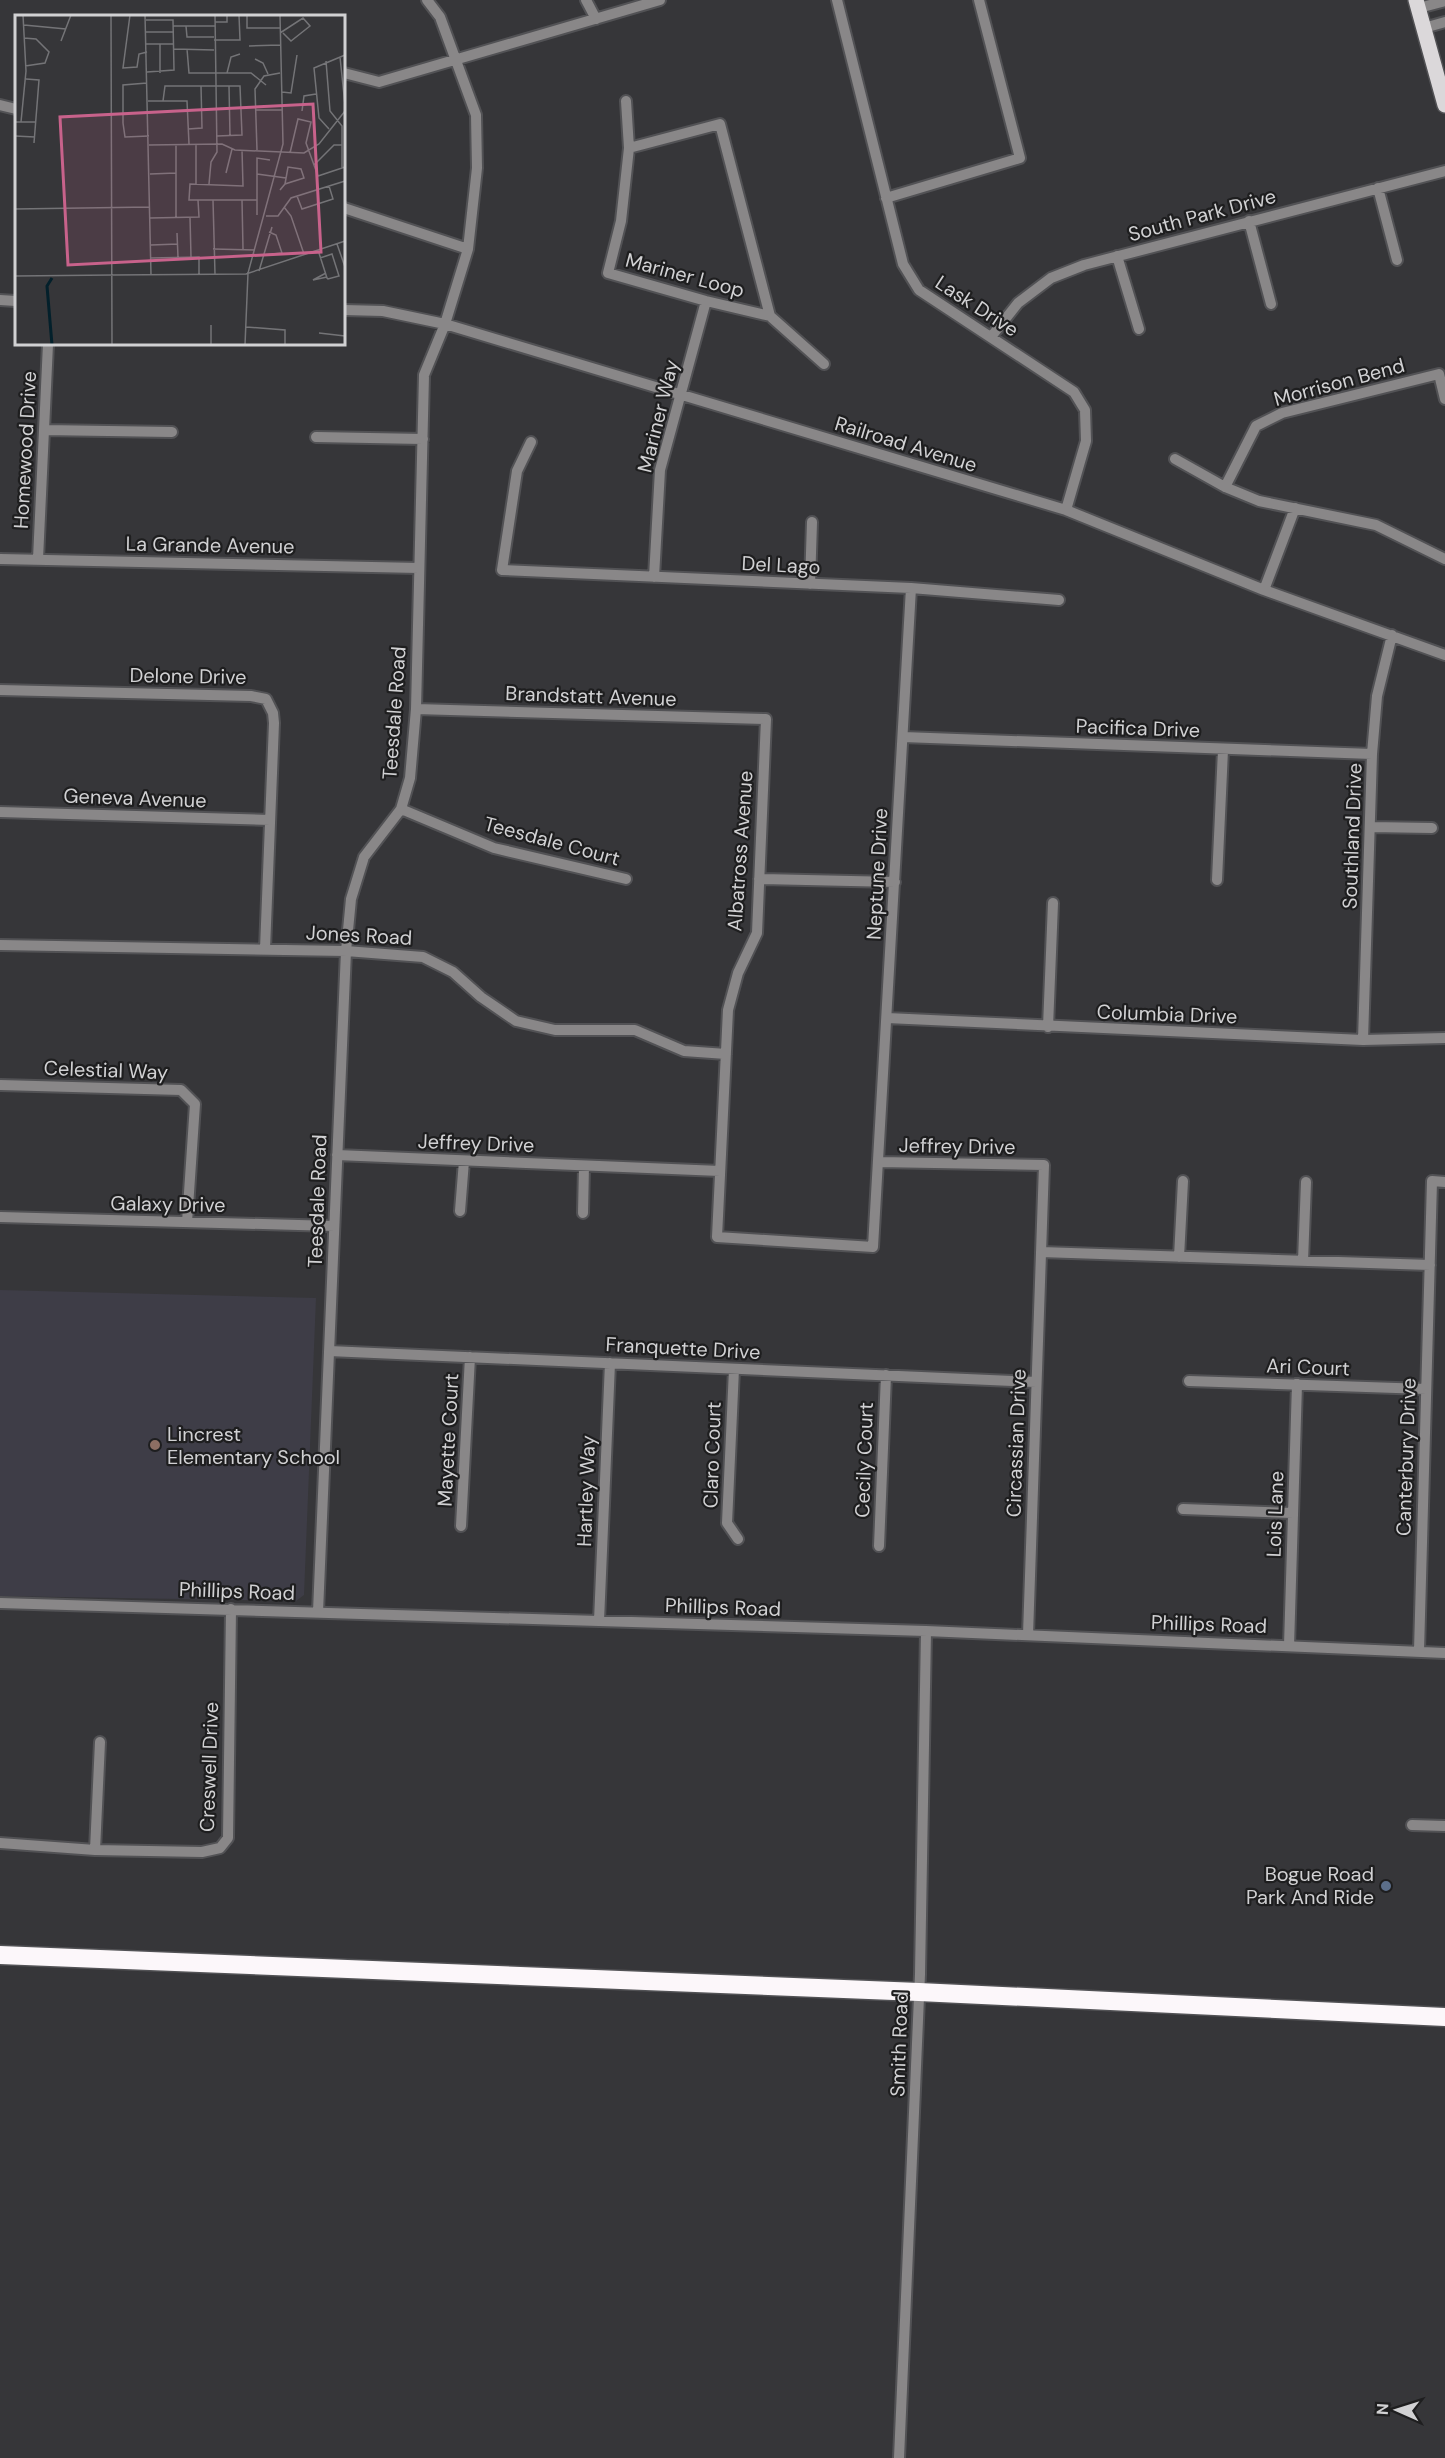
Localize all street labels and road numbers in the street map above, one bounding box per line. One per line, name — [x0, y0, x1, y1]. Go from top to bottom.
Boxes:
street label: South Park Drive — [1125, 183, 1279, 247]
street label: Mariner Loop — [623, 247, 747, 303]
street label: Lask Drive — [930, 269, 1024, 343]
street label: Morrison Bend — [1271, 352, 1407, 412]
street label: Mariner Way — [631, 357, 685, 475]
street label: Homewood Drive — [8, 370, 42, 530]
street label: Railroad Avenue — [832, 410, 980, 478]
street label: La Grande Avenue — [125, 531, 295, 559]
street label: Del Lago — [741, 550, 821, 580]
street label: Teesdale Road — [376, 646, 412, 780]
street label: Delone Drive — [129, 662, 247, 690]
street label: Brandstatt Avenue — [505, 680, 677, 712]
street label: Pacifica Drive — [1075, 713, 1201, 743]
street label: Southland Drive — [1336, 762, 1368, 910]
street label: Albatross Avenue — [721, 770, 759, 932]
street label: Geneva Avenue — [63, 783, 207, 813]
street label: Neptune Drive — [861, 807, 893, 941]
street label: Teesdale Court — [481, 810, 623, 872]
street label: Jones Road — [305, 919, 413, 951]
street label: Columbia Drive — [1096, 999, 1238, 1029]
street label: Celestial Way — [43, 1055, 169, 1085]
street label: Jeffrey Drive — [417, 1128, 535, 1158]
street label: Jeffrey Drive — [898, 1132, 1016, 1160]
street label: Teesdale Road — [302, 1134, 332, 1268]
street label: Galaxy Drive — [110, 1190, 226, 1218]
street label: Franquette Drive — [605, 1331, 761, 1365]
street label: Ari Court — [1266, 1353, 1350, 1381]
street label: Circassian Drive — [1000, 1368, 1032, 1518]
street label: Mayette Court — [432, 1372, 464, 1507]
street label: Canterbury Drive — [1390, 1377, 1422, 1537]
street label: Claro Court — [697, 1401, 727, 1509]
street label: Cecily Court — [849, 1402, 879, 1518]
street label: Hartley Way — [571, 1435, 601, 1547]
street label: Lois Lane — [1261, 1470, 1289, 1558]
street label: Phillips Road — [179, 1576, 295, 1606]
street label: Phillips Road — [665, 1592, 781, 1622]
street label: Phillips Road — [1151, 1609, 1267, 1639]
street label: Creswell Drive — [194, 1701, 224, 1833]
street label: Smith Road — [884, 1991, 914, 2097]

